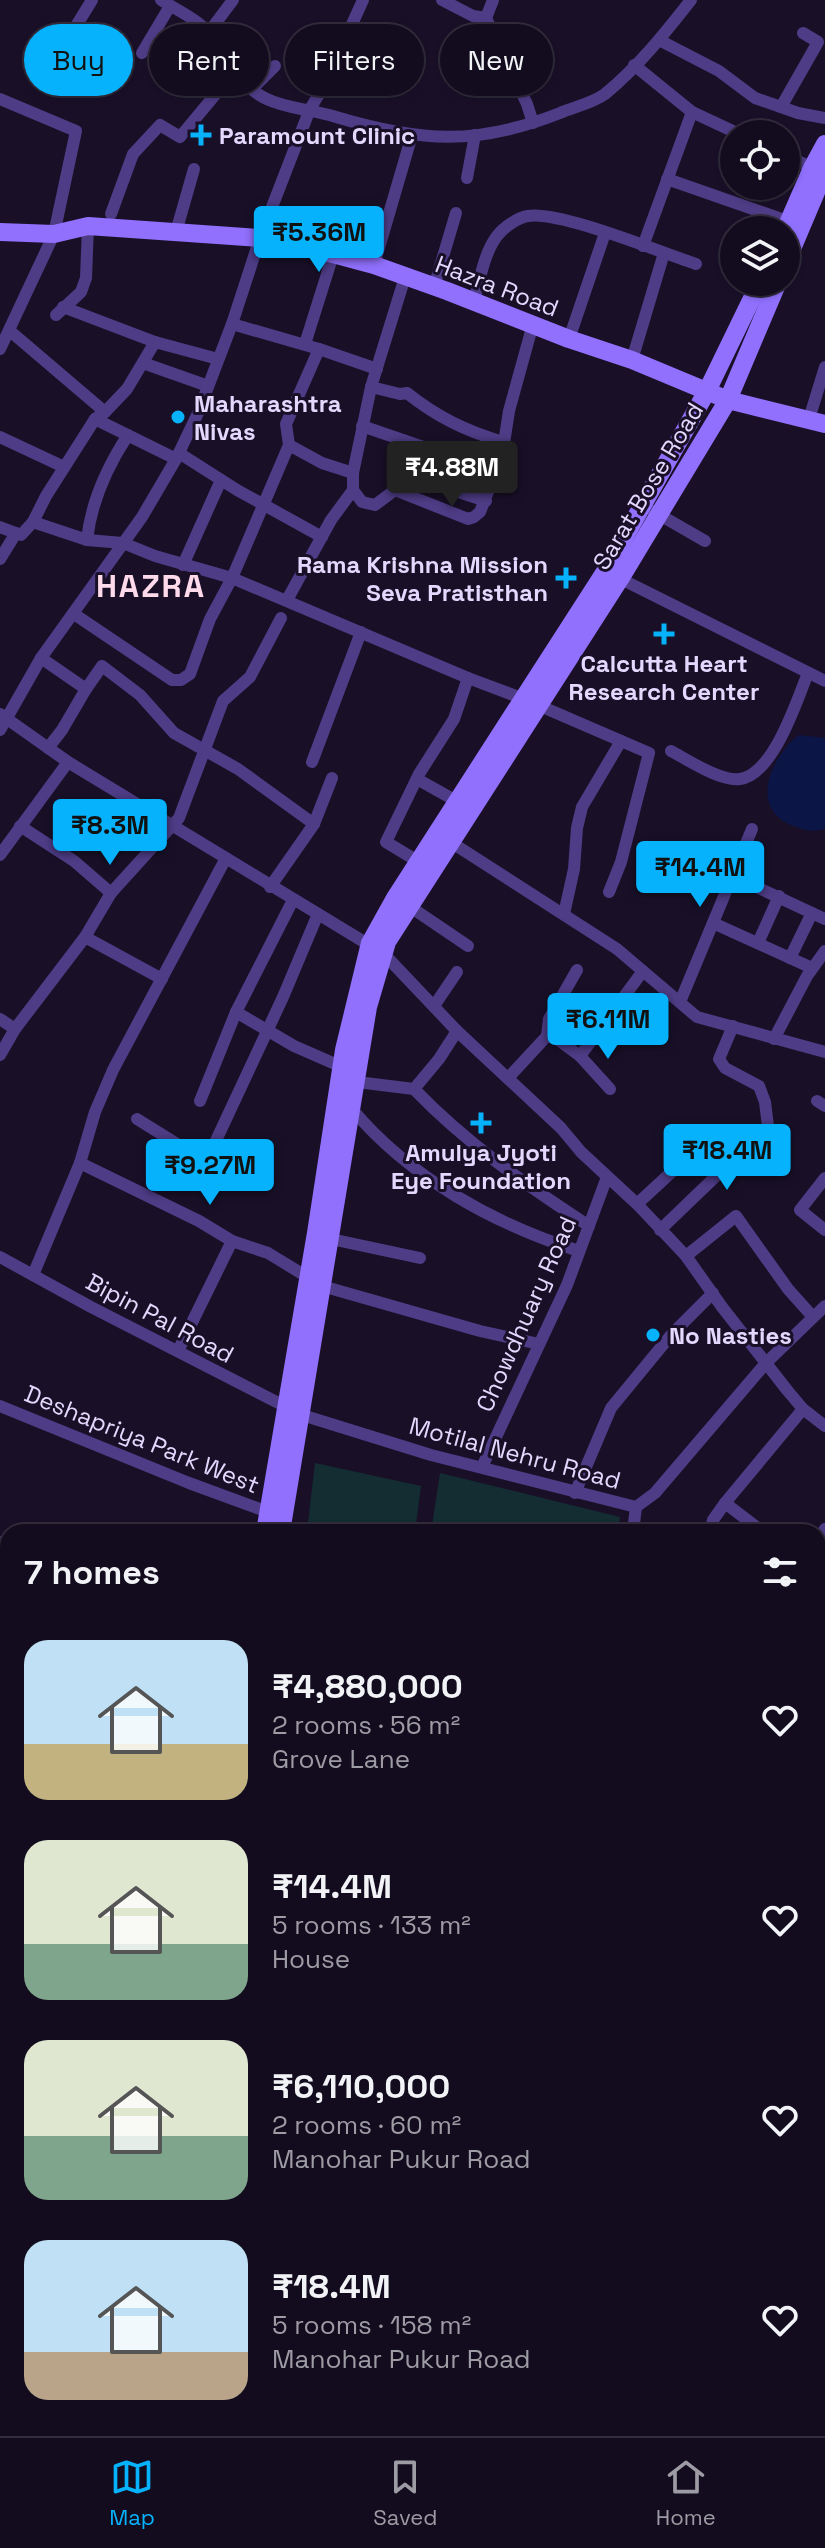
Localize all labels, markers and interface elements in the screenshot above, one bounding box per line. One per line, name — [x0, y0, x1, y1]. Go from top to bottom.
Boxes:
chip: Buy — [24, 24, 133, 96]
chip: Rent — [149, 24, 269, 96]
chip: Filters — [285, 24, 424, 96]
chip: New — [440, 24, 553, 96]
place label: Paramount Clinic — [219, 120, 415, 151]
map controls — [720, 120, 800, 296]
button: locate — [720, 120, 800, 200]
marker: Paramount Clinic — [190, 124, 212, 146]
pin: ₹5.36M — [254, 206, 384, 274]
text: ₹5.36M — [272, 215, 366, 249]
button: layers — [720, 216, 800, 296]
street label: Hazra Road — [431, 248, 563, 324]
place label: Maharashtra Nivas — [194, 388, 342, 447]
street label: Sarat Bose Road — [586, 397, 710, 575]
marker: Maharashtra Nivas — [169, 408, 187, 426]
pin: ₹4.88M — [387, 441, 517, 509]
text: ₹4.88M — [405, 450, 499, 484]
place label: Rama Krishna Mission Seva Pratisthan — [297, 549, 548, 608]
district label: HAZRA — [96, 566, 206, 606]
marker: Rama Krishna Mission Seva Pratisthan — [555, 567, 577, 589]
marker: Calcutta Heart Research Center — [653, 623, 675, 645]
place label: Calcutta Heart Research Center — [569, 648, 759, 707]
pin: ₹8.3M — [54, 799, 166, 867]
text: ₹8.3M — [71, 808, 149, 842]
pin: ₹14.4M — [635, 841, 765, 909]
text: ₹14.4M — [654, 850, 746, 884]
pin: ₹6.11M — [543, 993, 673, 1061]
text: ₹6.11M — [565, 1002, 651, 1036]
marker: Amulya Jyoti Eye Foundation — [470, 1112, 492, 1134]
pin: ₹18.4M — [662, 1124, 792, 1192]
text: ₹18.4M — [682, 1133, 772, 1167]
place label: Amulya Jyoti Eye Foundation — [391, 1137, 571, 1196]
pin: ₹9.27M — [145, 1139, 275, 1207]
text: ₹9.27M — [164, 1148, 256, 1182]
street label: Chowdhuary Road — [469, 1211, 583, 1417]
street label: Bipin Pal Road — [81, 1266, 239, 1370]
place label: No Nasties — [669, 1320, 792, 1351]
marker: No Nasties — [644, 1326, 662, 1344]
street label: Deshapriya Park West — [20, 1378, 264, 1500]
street label: Motilal Nehru Road — [406, 1410, 624, 1496]
icon: filters — [758, 1550, 802, 1594]
text: 7 homes — [24, 1551, 160, 1594]
text: ₹4,880,000 — [272, 1665, 463, 1708]
icon: home — [88, 1672, 184, 1768]
icon: heart — [758, 1698, 802, 1742]
text: 2 rooms · 56 m² — [272, 1708, 460, 1742]
text: Grove Lane — [272, 1742, 410, 1776]
text: ₹14.4M — [272, 1865, 392, 1908]
icon: home — [88, 1872, 184, 1968]
icon: heart — [758, 1898, 802, 1942]
text: 5 rooms · 133 m² — [272, 1908, 471, 1942]
text: House — [272, 1942, 350, 1976]
text: ₹6,110,000 — [272, 2065, 450, 2108]
icon: home — [88, 2072, 184, 2168]
icon: heart — [758, 2098, 802, 2142]
text: 2 rooms · 60 m² — [272, 2108, 461, 2142]
text: Manohar Pukur Road — [272, 2142, 531, 2176]
text: ₹18.4M — [272, 2265, 391, 2308]
icon: home — [88, 2272, 184, 2368]
icon: heart — [758, 2298, 802, 2342]
text: 5 rooms · 158 m² — [272, 2308, 471, 2342]
text: Manohar Pukur Road — [272, 2342, 531, 2376]
tab: Map — [109, 2455, 155, 2531]
tab: Saved — [373, 2455, 438, 2531]
tab: Home — [656, 2455, 716, 2531]

